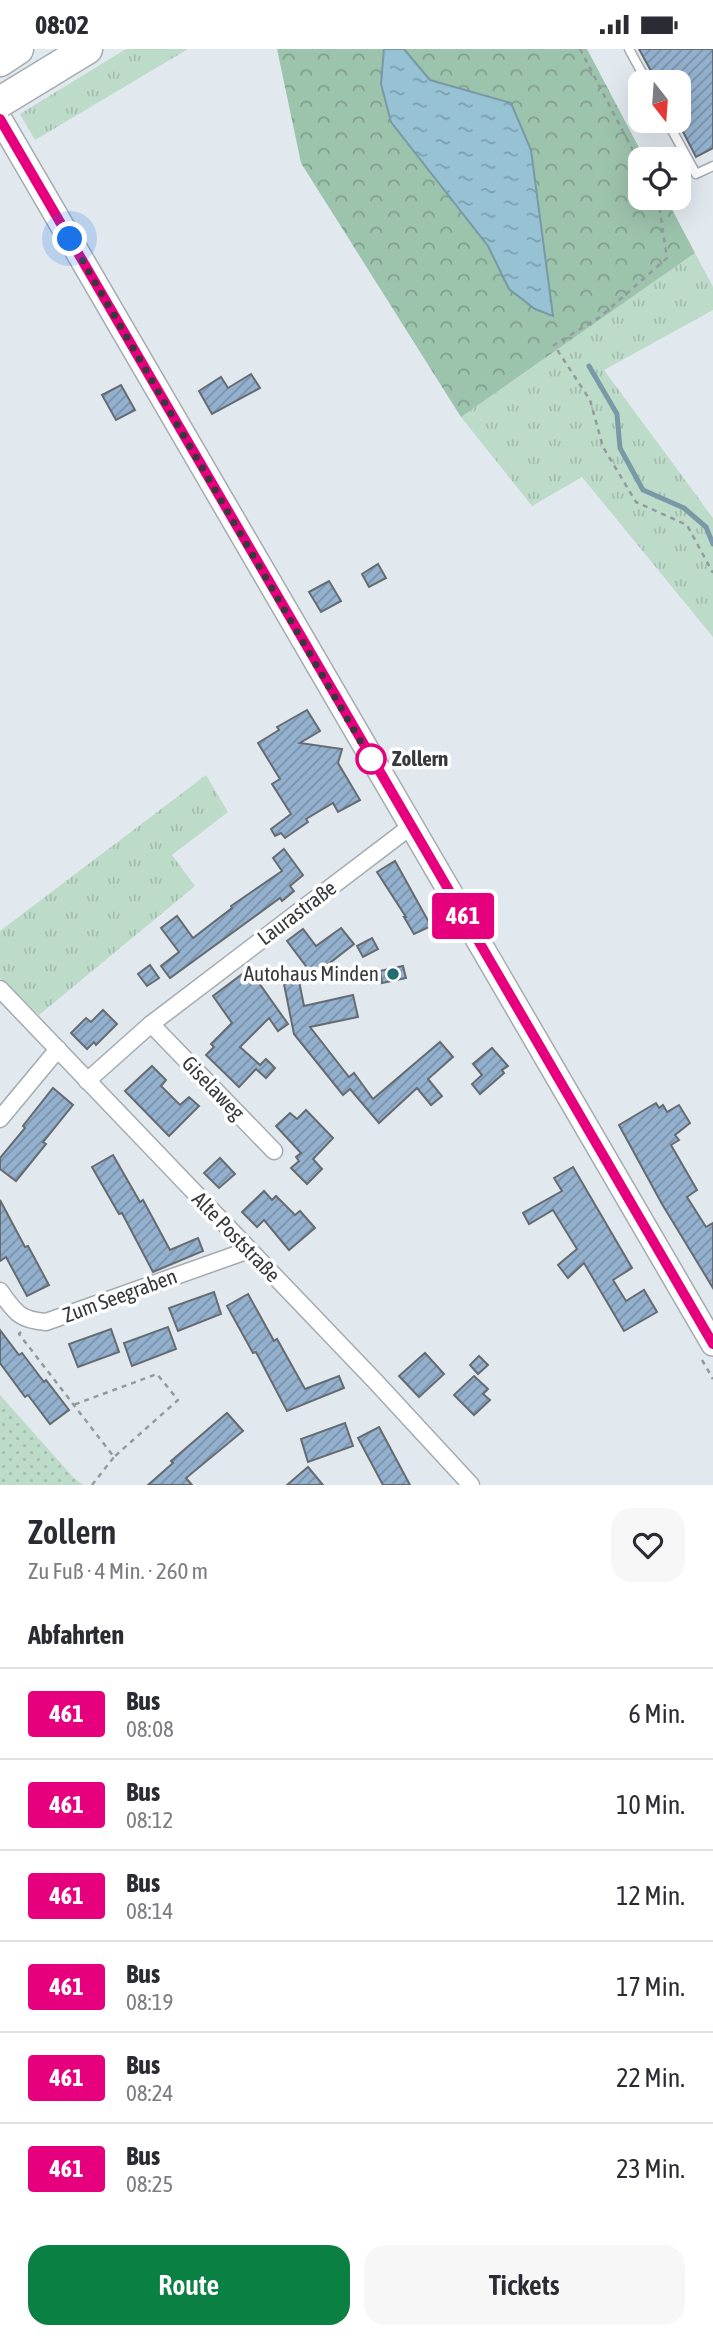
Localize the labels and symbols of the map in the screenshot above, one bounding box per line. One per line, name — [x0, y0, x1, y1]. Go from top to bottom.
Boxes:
north arrow — [628, 70, 691, 133]
your location — [52, 221, 87, 256]
marker: Zollern — [356, 744, 386, 774]
place label: Zollern — [392, 746, 448, 770]
street label: Laurastraße — [252, 875, 340, 949]
line badge: 461 — [423, 893, 503, 939]
place label: Autohaus Minden — [244, 961, 379, 985]
marker: Autohaus Minden — [385, 966, 401, 982]
street label: Giselaweg — [178, 1051, 250, 1124]
street label: Alte Poststraße — [188, 1186, 286, 1286]
street label: Zum Seegraben — [59, 1263, 180, 1327]

